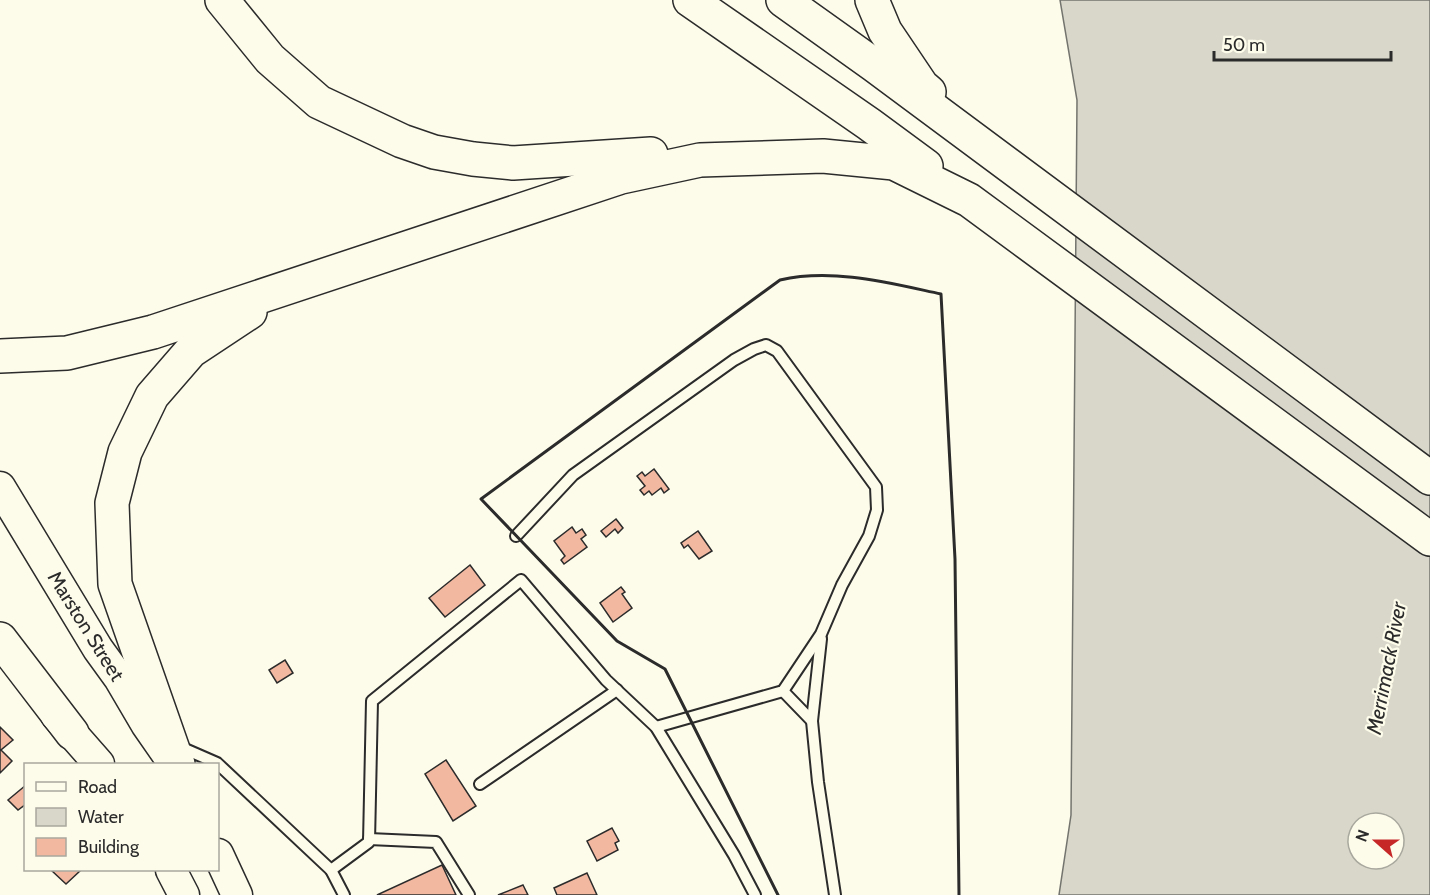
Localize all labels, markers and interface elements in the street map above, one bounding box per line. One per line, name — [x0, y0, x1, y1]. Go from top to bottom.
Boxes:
scale bar — [1214, 24, 1391, 62]
text: 50 m — [1223, 34, 1265, 56]
street label: Marston Street — [43, 567, 129, 686]
water label: Merrimack River — [1361, 598, 1411, 737]
legend — [24, 763, 219, 871]
text: Road — [78, 776, 117, 798]
text: Water — [78, 806, 124, 828]
north arrow — [1346, 811, 1406, 871]
text: N — [1352, 827, 1373, 844]
text: Building — [78, 836, 140, 858]

